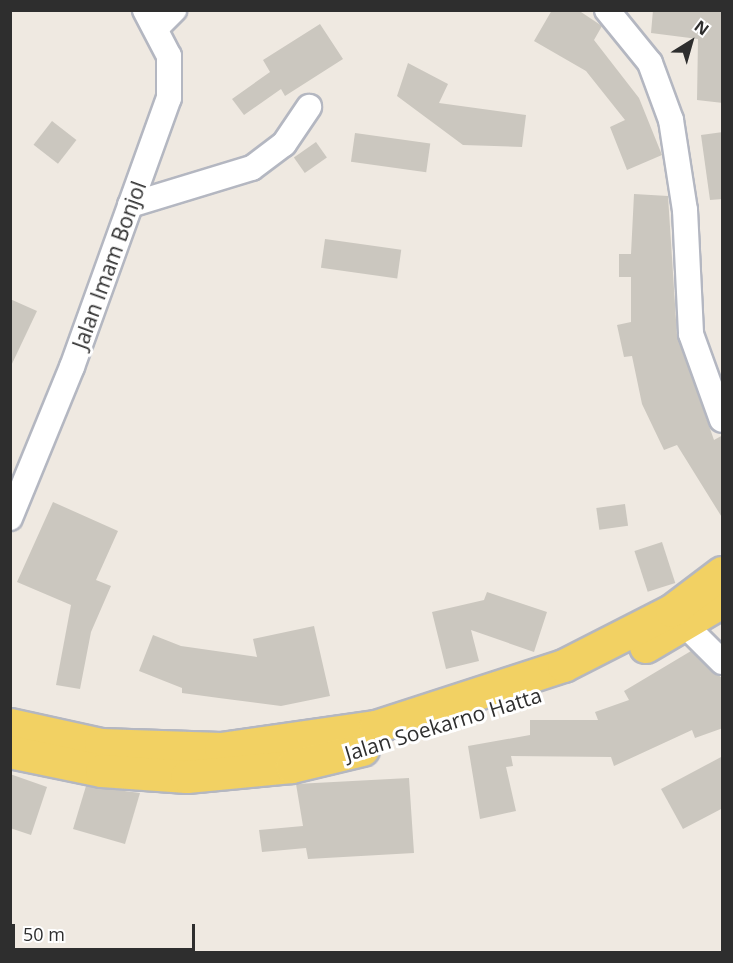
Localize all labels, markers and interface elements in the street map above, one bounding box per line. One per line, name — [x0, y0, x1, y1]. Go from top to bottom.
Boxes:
north arrow — [661, 12, 721, 72]
text: N — [690, 15, 714, 40]
street label: Jalan Imam Bonjol — [67, 178, 151, 352]
street label: Jalan Soekarno Hatta — [341, 682, 545, 766]
scale bar — [15, 912, 198, 950]
text: 50 m — [23, 922, 65, 946]

